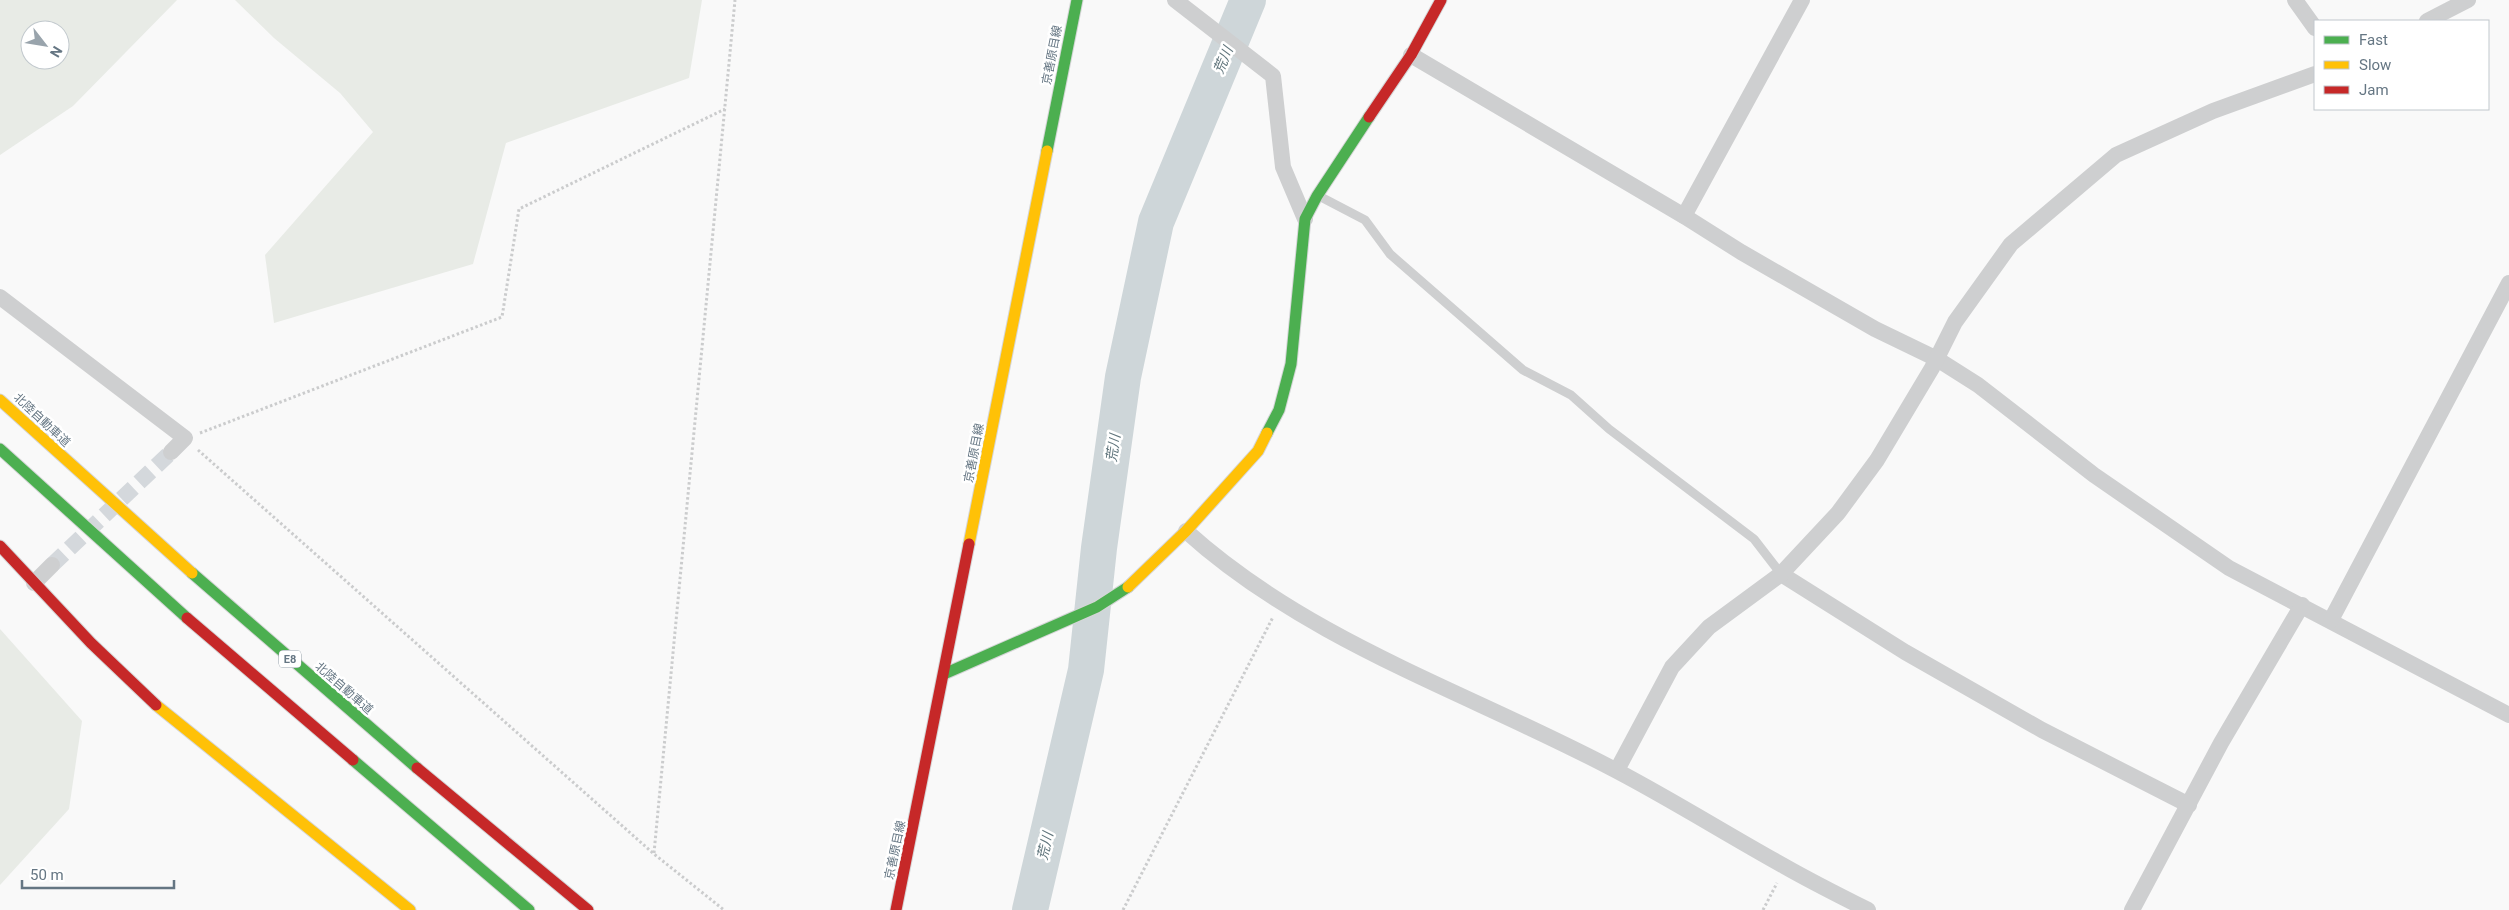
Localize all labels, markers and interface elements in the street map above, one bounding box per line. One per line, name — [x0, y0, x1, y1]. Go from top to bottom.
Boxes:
north arrow — [20, 20, 70, 70]
legend — [2314, 20, 2489, 110]
street label: 京善原目線 — [1039, 24, 1065, 86]
text: Fast — [2359, 31, 2388, 49]
water label: 荒川 — [1210, 42, 1237, 76]
text: N — [47, 43, 66, 60]
text: Slow — [2359, 56, 2391, 74]
text: Jam — [2359, 81, 2389, 99]
street label: 北陸自動車道 — [11, 390, 73, 450]
street label: 京善原目線 — [961, 422, 987, 484]
water label: 荒川 — [1103, 431, 1123, 463]
road number: E8 — [279, 651, 301, 668]
street label: 北陸自動車道 — [312, 659, 376, 717]
street label: 京善原目線 — [882, 819, 908, 881]
water label: 荒川 — [1034, 829, 1056, 861]
scale bar — [22, 858, 175, 890]
text: 50 m — [30, 866, 64, 884]

